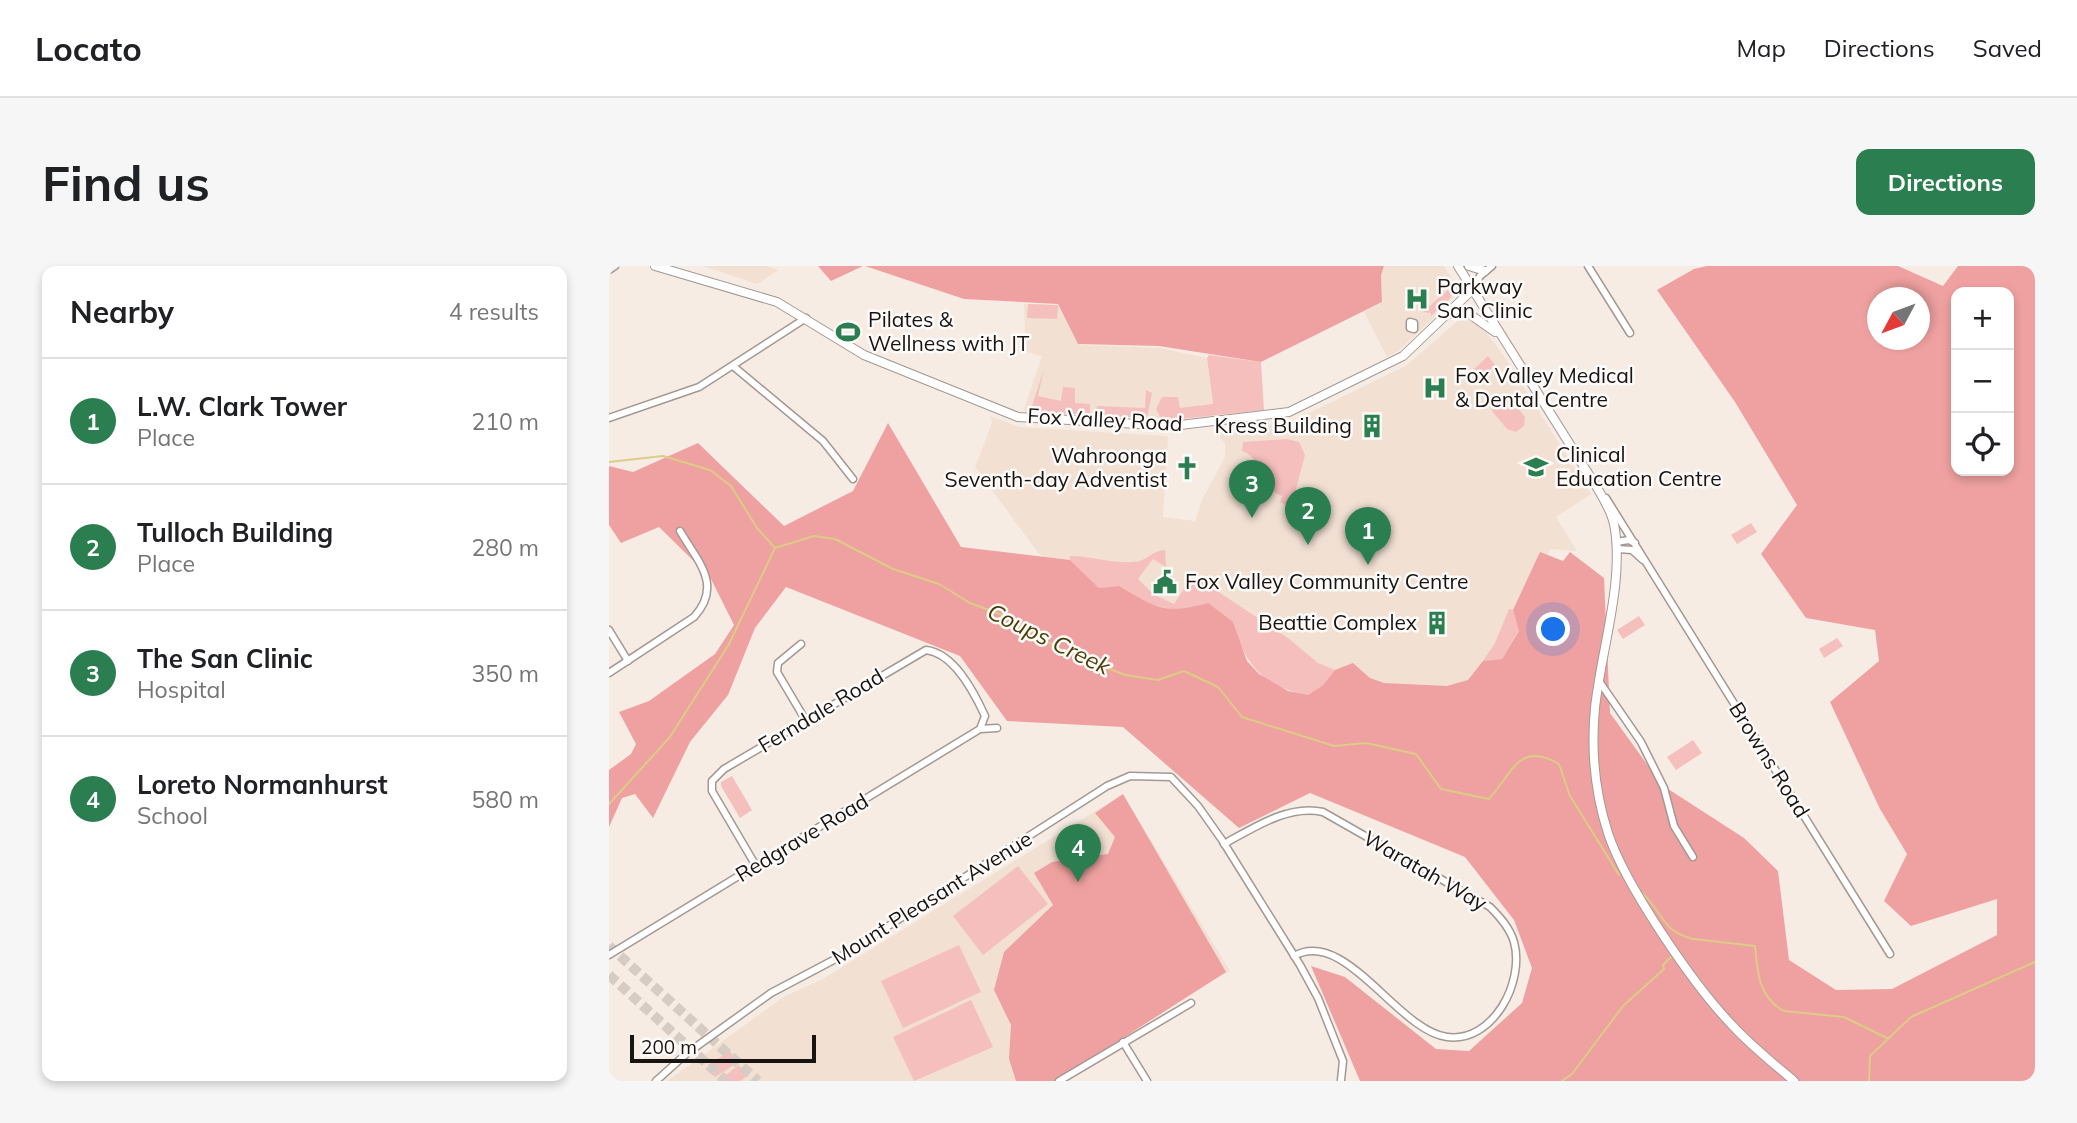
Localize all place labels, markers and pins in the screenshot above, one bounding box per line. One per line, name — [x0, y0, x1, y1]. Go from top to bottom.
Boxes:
place label: Parkway San Clinic — [1437, 273, 1533, 323]
hospital icon: Parkway San Clinic — [1403, 285, 1431, 313]
place label: Pilates & Wellness with JT — [868, 306, 1030, 356]
sports icon: Pilates & Wellness with JT — [834, 318, 862, 346]
place label: Fox Valley Medical & Dental Centre — [1455, 362, 1634, 412]
hospital icon: Fox Valley Medical & Dental Centre — [1421, 374, 1449, 402]
place label: Kress Building — [1215, 412, 1352, 438]
building icon: Kress Building — [1358, 412, 1386, 440]
place label: Clinical Education Centre — [1556, 441, 1722, 491]
place label: Wahroonga Seventh-day Adventist — [945, 442, 1167, 492]
school or university icon: Clinical Education Centre — [1522, 453, 1550, 481]
church icon: Wahroonga Seventh-day Adventist — [1173, 454, 1201, 482]
pin: 3 — [1229, 460, 1275, 518]
pin: 2 — [1285, 487, 1331, 545]
pin: 1 — [1345, 507, 1391, 565]
public building icon: Fox Valley Community Centre — [1151, 568, 1179, 596]
place label: Fox Valley Community Centre — [1185, 568, 1469, 594]
place label: Beattie Complex — [1258, 609, 1417, 635]
building icon: Beattie Complex — [1423, 609, 1451, 637]
pin: 4 — [1055, 824, 1101, 882]

